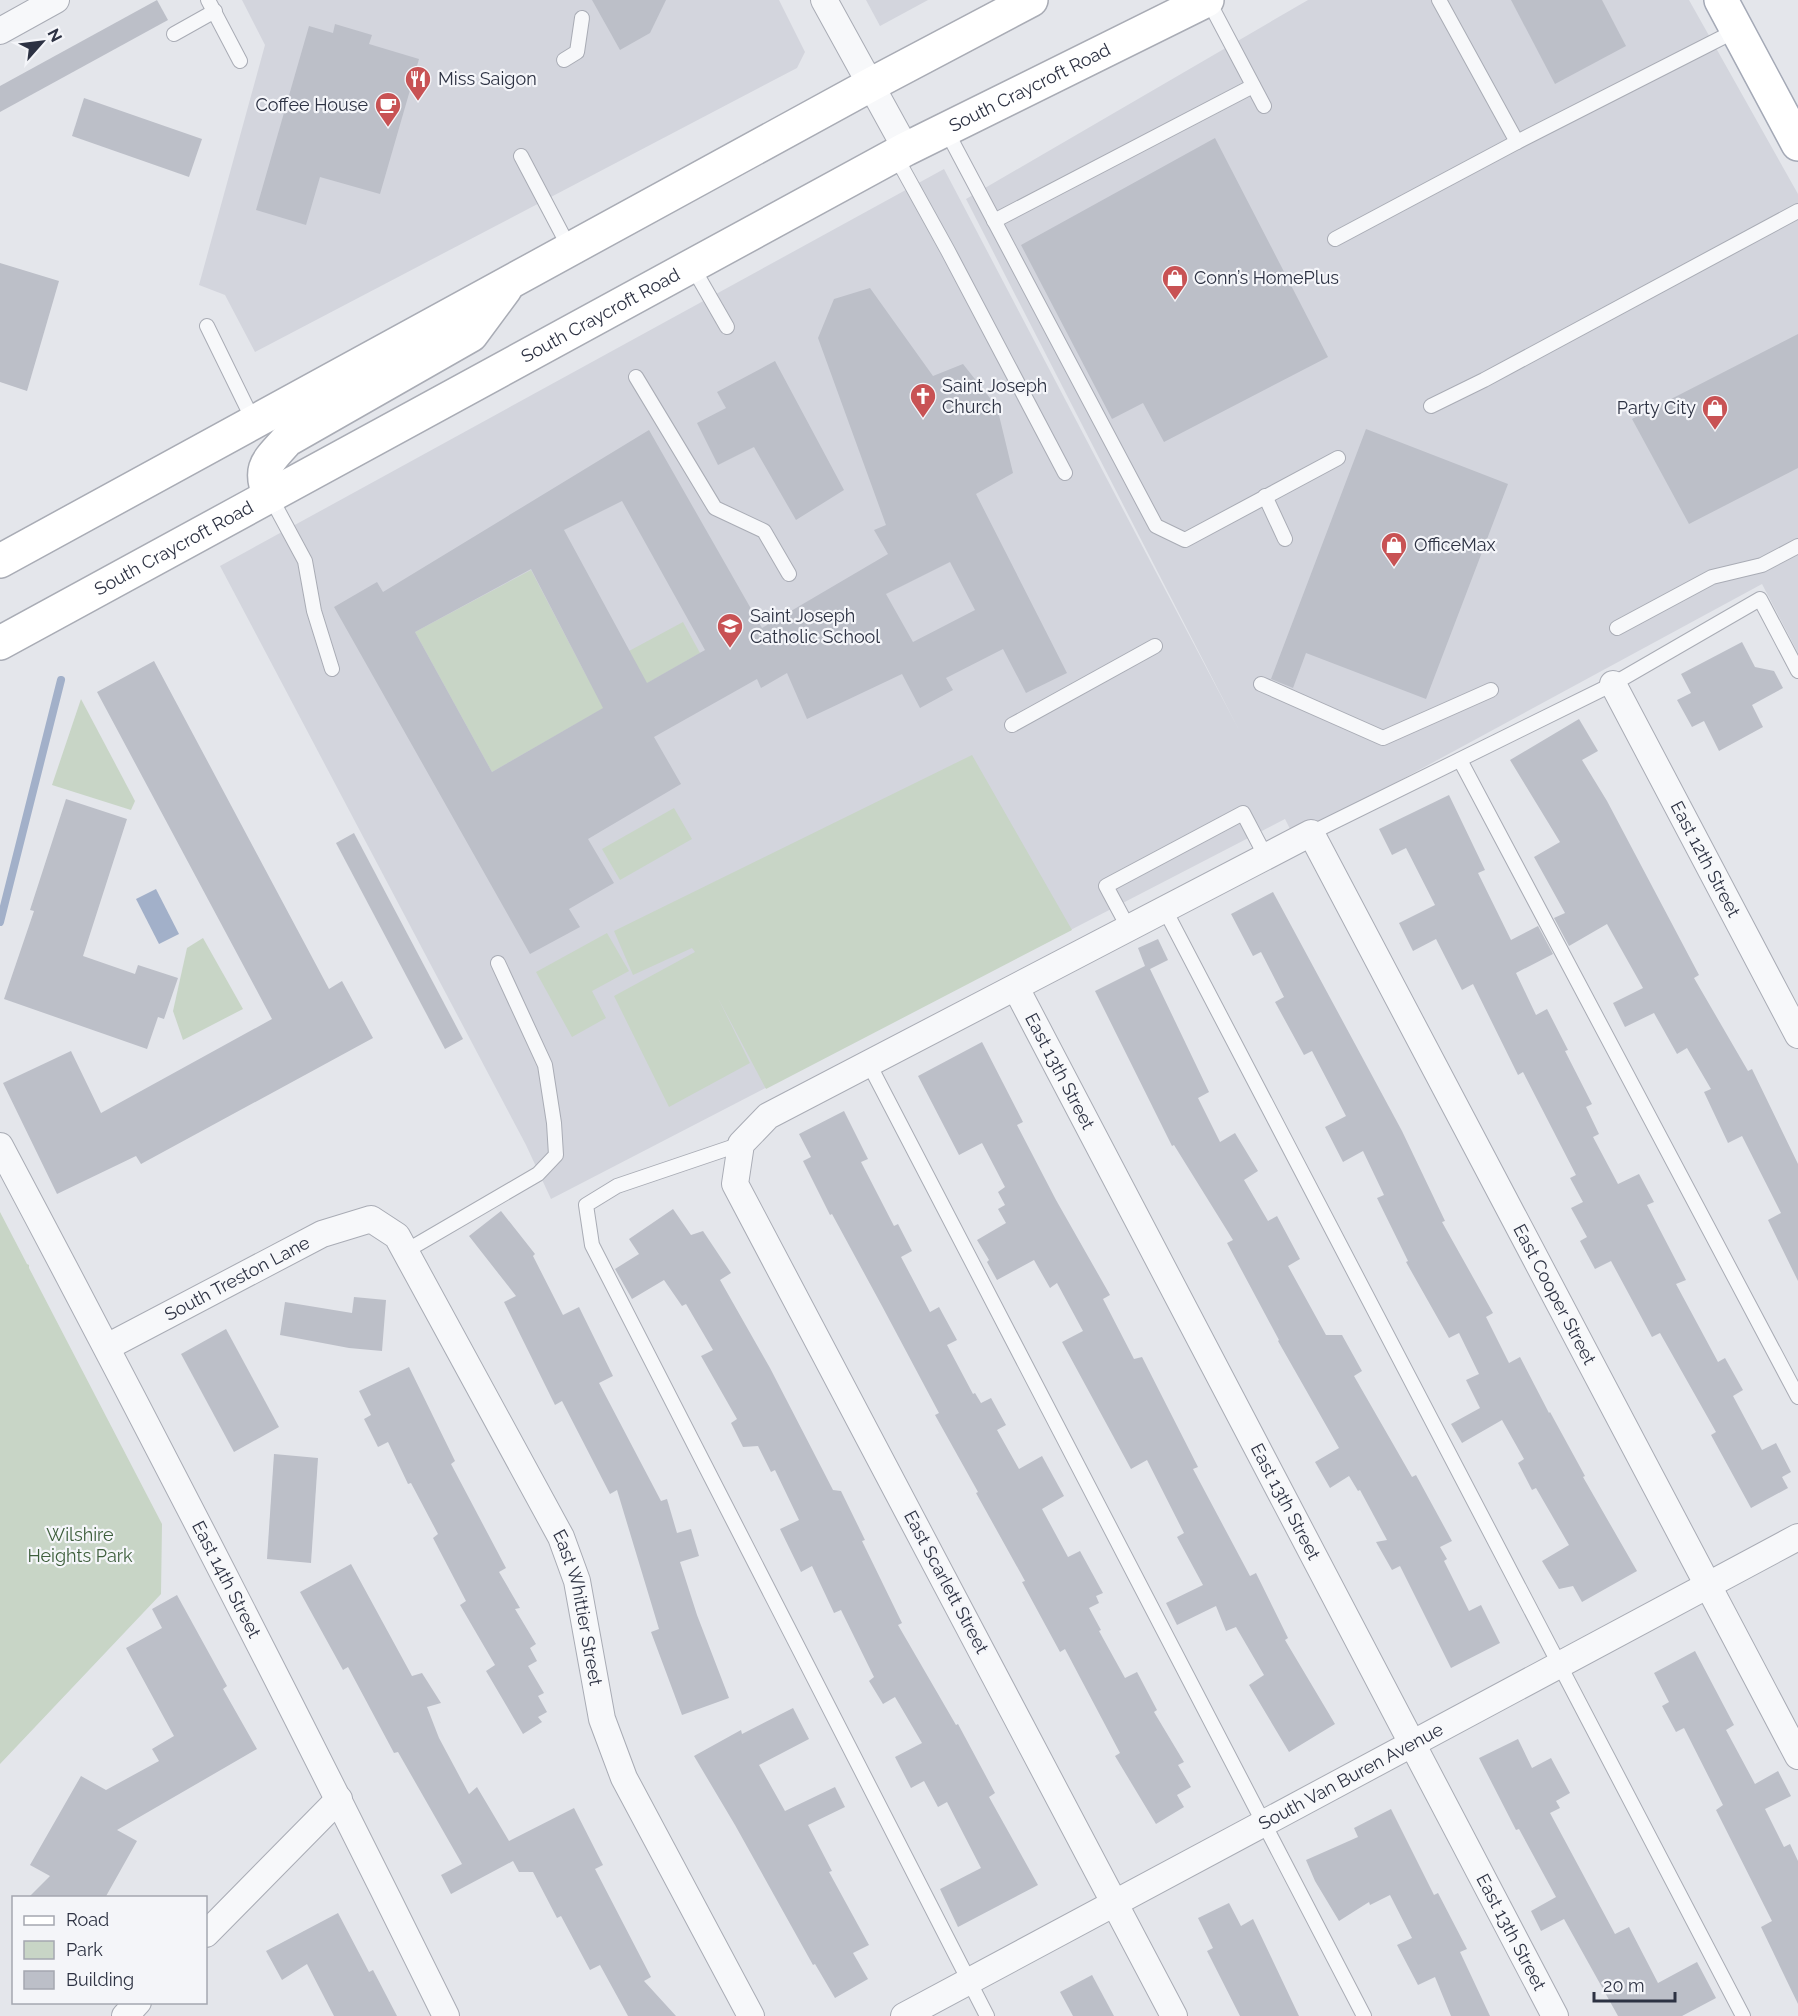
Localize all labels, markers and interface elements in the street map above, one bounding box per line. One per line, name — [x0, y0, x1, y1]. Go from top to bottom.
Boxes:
north arrow — [12, 12, 72, 72]
text: N — [44, 25, 66, 45]
street label: South Craycroft Road — [945, 39, 1114, 136]
restaurant icon: Miss Saigon — [403, 64, 433, 102]
place label: Miss Saigon — [438, 68, 537, 89]
cafe icon: Coffee House — [373, 90, 403, 128]
place label: Coffee House — [255, 94, 368, 115]
street label: South Craycroft Road — [517, 263, 683, 367]
shop icon: Conn’s HomePlus — [1160, 263, 1190, 301]
place label: Conn’s HomePlus — [1194, 267, 1339, 288]
place label: Saint Joseph Church — [942, 375, 1047, 417]
church icon: Saint Joseph Church — [908, 381, 938, 419]
shop icon: Party City — [1700, 393, 1730, 431]
place label: Party City — [1617, 397, 1696, 418]
street label: South Craycroft Road — [91, 496, 256, 599]
shop icon: OfficeMax — [1379, 530, 1409, 568]
place label: OfficeMax — [1414, 534, 1496, 555]
place label: Saint Joseph Catholic School — [750, 605, 880, 647]
school or university icon: Saint Joseph Catholic School — [715, 611, 745, 649]
street label: East 12th Street — [1667, 797, 1745, 921]
street label: East 13th Street — [1021, 1009, 1099, 1133]
street label: East Cooper Street — [1509, 1220, 1601, 1368]
street label: South Treston Lane — [161, 1231, 313, 1325]
street label: East 13th Street — [1247, 1440, 1325, 1563]
street label: East Scarlett Street — [900, 1507, 993, 1657]
street label: East 14th Street — [188, 1517, 265, 1641]
park label: Wilshire Heights Park — [27, 1524, 133, 1566]
street label: East Whittier Street — [549, 1526, 607, 1687]
street label: South Van Buren Avenue — [1255, 1718, 1447, 1834]
street label: East 13th Street — [1472, 1870, 1551, 1994]
legend — [12, 1896, 207, 2004]
text: Road — [66, 1909, 109, 1930]
text: Park — [66, 1939, 103, 1960]
scale bar — [1594, 1965, 1675, 2003]
text: Building — [66, 1969, 134, 1990]
text: 20 m — [1603, 1975, 1645, 1996]

